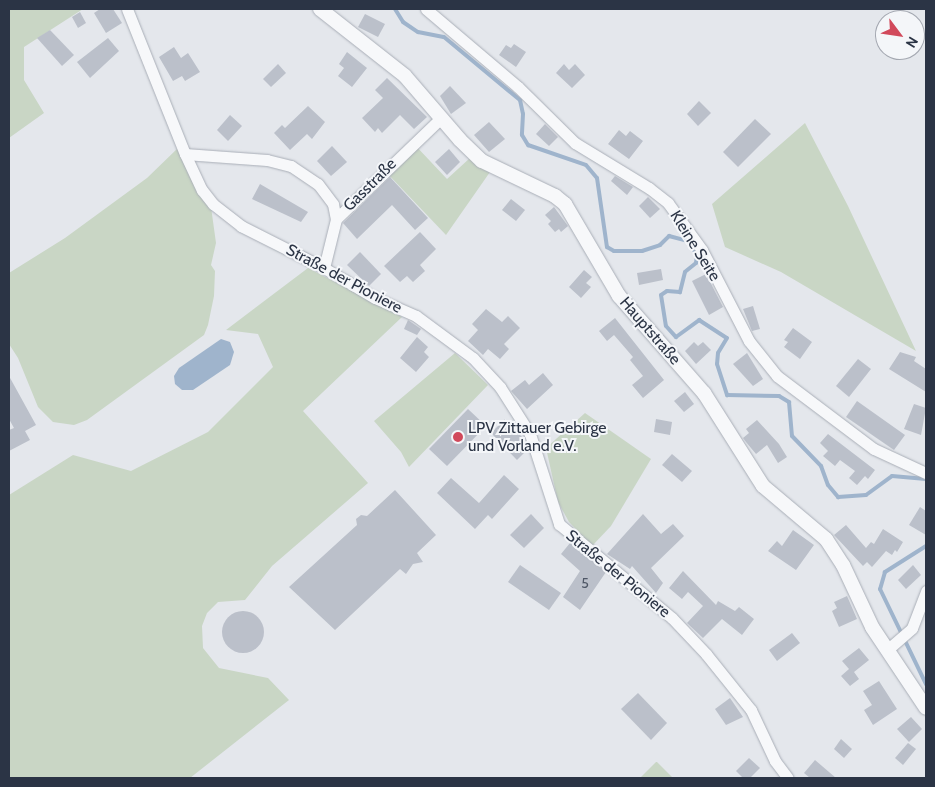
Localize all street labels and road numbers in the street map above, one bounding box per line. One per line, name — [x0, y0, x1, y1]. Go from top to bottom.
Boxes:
street label: Gasstraße — [340, 155, 400, 215]
street label: Kleine Seite — [666, 207, 724, 285]
street label: Straße der Pioniere — [283, 240, 405, 318]
street label: Hauptstraße — [615, 293, 685, 369]
street label: Straße der Pioniere — [562, 526, 674, 622]

